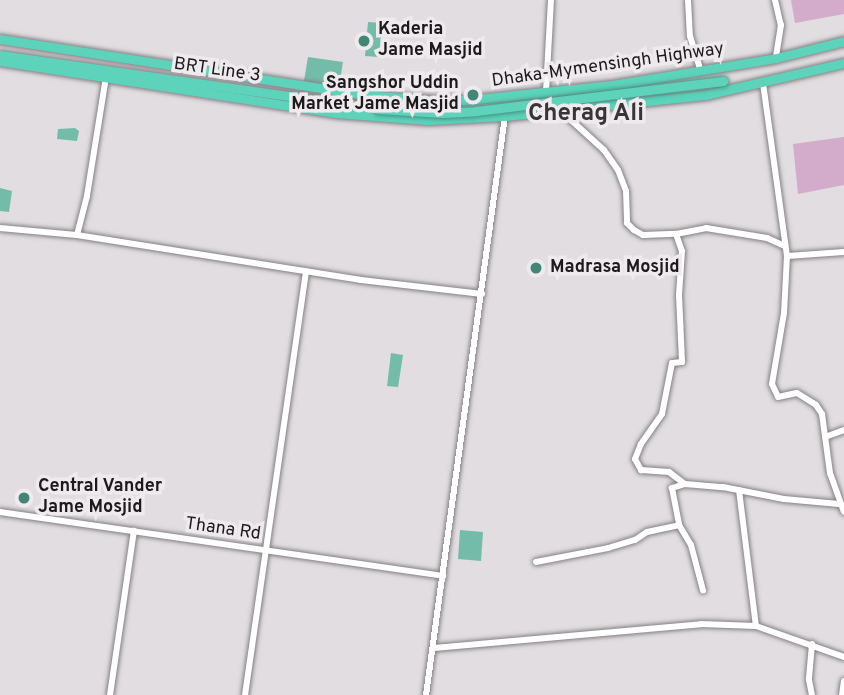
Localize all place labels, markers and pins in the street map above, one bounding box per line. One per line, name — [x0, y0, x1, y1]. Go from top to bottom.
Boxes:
place label: Kaderia Jame Masjid — [378, 20, 483, 62]
marker: Kaderia Jame Masjid — [356, 33, 372, 49]
place label: Sangshor Uddin Market Jame Masjid — [291, 74, 459, 116]
marker: Sangshor Uddin Market Jame Masjid — [465, 87, 481, 103]
place label: Madrasa Mosjid — [550, 257, 680, 279]
marker: Madrasa Mosjid — [528, 260, 544, 276]
place label: Central Vander Jame Mosjid — [38, 477, 163, 520]
marker: Central Vander Jame Mosjid — [16, 490, 32, 506]

